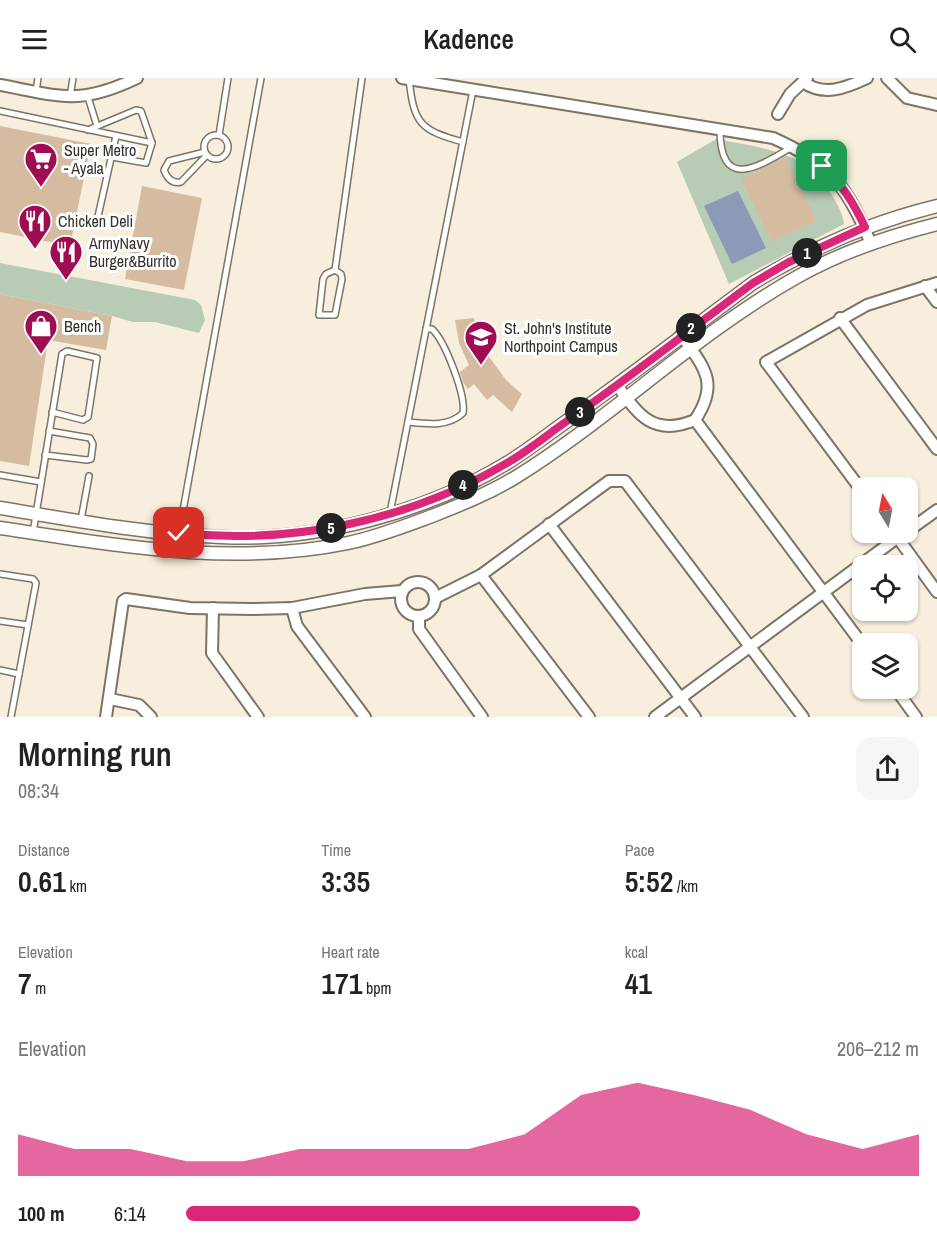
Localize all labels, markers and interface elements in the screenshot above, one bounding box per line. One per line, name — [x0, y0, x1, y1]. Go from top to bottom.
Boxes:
text: Kadence — [423, 21, 514, 57]
icon: menu — [18, 23, 51, 56]
icon: search — [886, 23, 919, 56]
place label: Super Metro - Ayala — [64, 139, 136, 179]
pin — [796, 140, 847, 191]
supermarket icon: Super Metro - Ayala — [23, 141, 59, 188]
icon: arrive — [805, 149, 838, 182]
restaurant icon: Chicken Deli — [17, 203, 53, 250]
place label: Chicken Deli — [58, 210, 133, 232]
place label: ArmyNavy Burger&Burrito — [88, 232, 177, 272]
restaurant icon: ArmyNavy Burger&Burrito — [48, 234, 84, 281]
pin: 1 — [792, 238, 822, 268]
text: 1 — [803, 242, 811, 264]
shop icon: Bench — [23, 308, 59, 355]
pin: 2 — [676, 313, 706, 343]
place label: Bench — [64, 315, 101, 337]
place label: St. John's Institute Northpoint Campus — [504, 317, 618, 357]
text: 2 — [687, 317, 695, 339]
school or university icon: St. John's Institute Northpoint Campus — [463, 319, 499, 366]
pin: 3 — [565, 397, 595, 427]
text: 3 — [576, 401, 584, 423]
pin: 4 — [448, 470, 478, 500]
text: 4 — [459, 474, 467, 496]
north arrow — [852, 477, 918, 543]
map controls — [852, 477, 918, 699]
pin — [153, 507, 204, 558]
pin: 5 — [316, 513, 346, 543]
icon: check — [162, 516, 195, 549]
text: 5 — [327, 517, 335, 539]
button: locate — [852, 555, 918, 621]
button: layers — [852, 633, 918, 699]
text: Morning run — [18, 732, 172, 776]
button: share — [856, 737, 919, 800]
text: 08:34 — [18, 777, 59, 804]
text: Distance — [18, 839, 70, 861]
text: Time — [321, 839, 351, 861]
text: Pace — [625, 839, 655, 861]
text: 0.61 — [18, 861, 66, 901]
text: 3:35 — [321, 861, 370, 901]
text: 5:52 — [625, 861, 673, 901]
text: km — [66, 875, 87, 897]
text: /km — [673, 875, 698, 897]
text: Elevation — [18, 941, 73, 963]
text: Heart rate — [321, 941, 380, 963]
text: kcal — [625, 941, 648, 963]
text: 7 — [18, 963, 32, 1003]
text: 171 — [321, 963, 362, 1003]
text: 41 — [625, 963, 652, 1003]
text: m — [32, 977, 46, 999]
text: bpm — [362, 977, 392, 999]
text: Elevation — [18, 1035, 86, 1062]
text: 206–212 m — [837, 1035, 919, 1062]
text: 100 m — [18, 1200, 65, 1227]
text: 6:14 — [114, 1200, 146, 1227]

